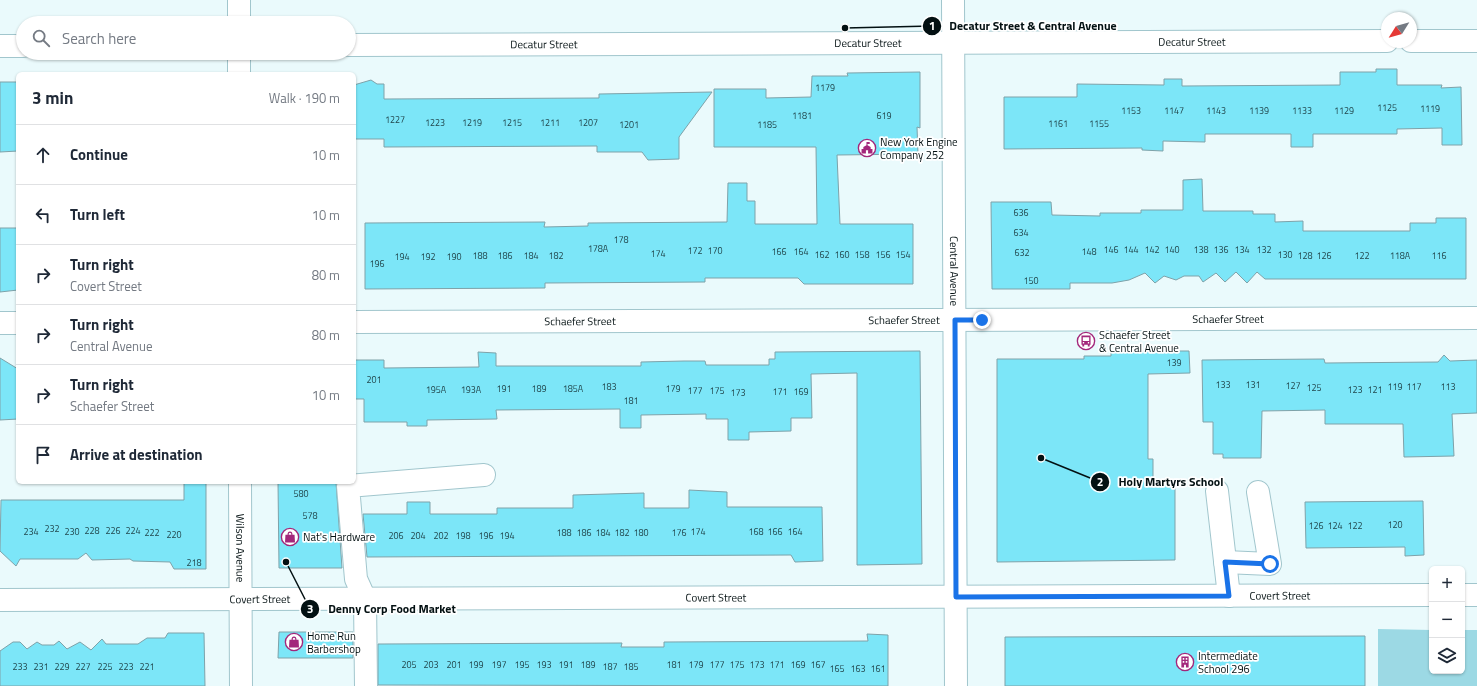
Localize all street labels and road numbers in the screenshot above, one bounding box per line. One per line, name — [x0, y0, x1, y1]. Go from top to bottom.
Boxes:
street label: Decatur Street — [1158, 34, 1226, 50]
street label: Decatur Street — [834, 35, 902, 51]
street label: Decatur Street — [510, 36, 578, 52]
street label: Central Avenue — [946, 236, 962, 306]
street label: Schaefer Street — [1192, 311, 1264, 327]
street label: Schaefer Street — [868, 312, 940, 328]
street label: Schaefer Street — [544, 313, 616, 329]
street label: Wilson Avenue — [232, 514, 248, 583]
street label: Covert Street — [1250, 587, 1311, 604]
street label: Covert Street — [686, 589, 747, 606]
street label: Covert Street — [230, 591, 291, 607]

